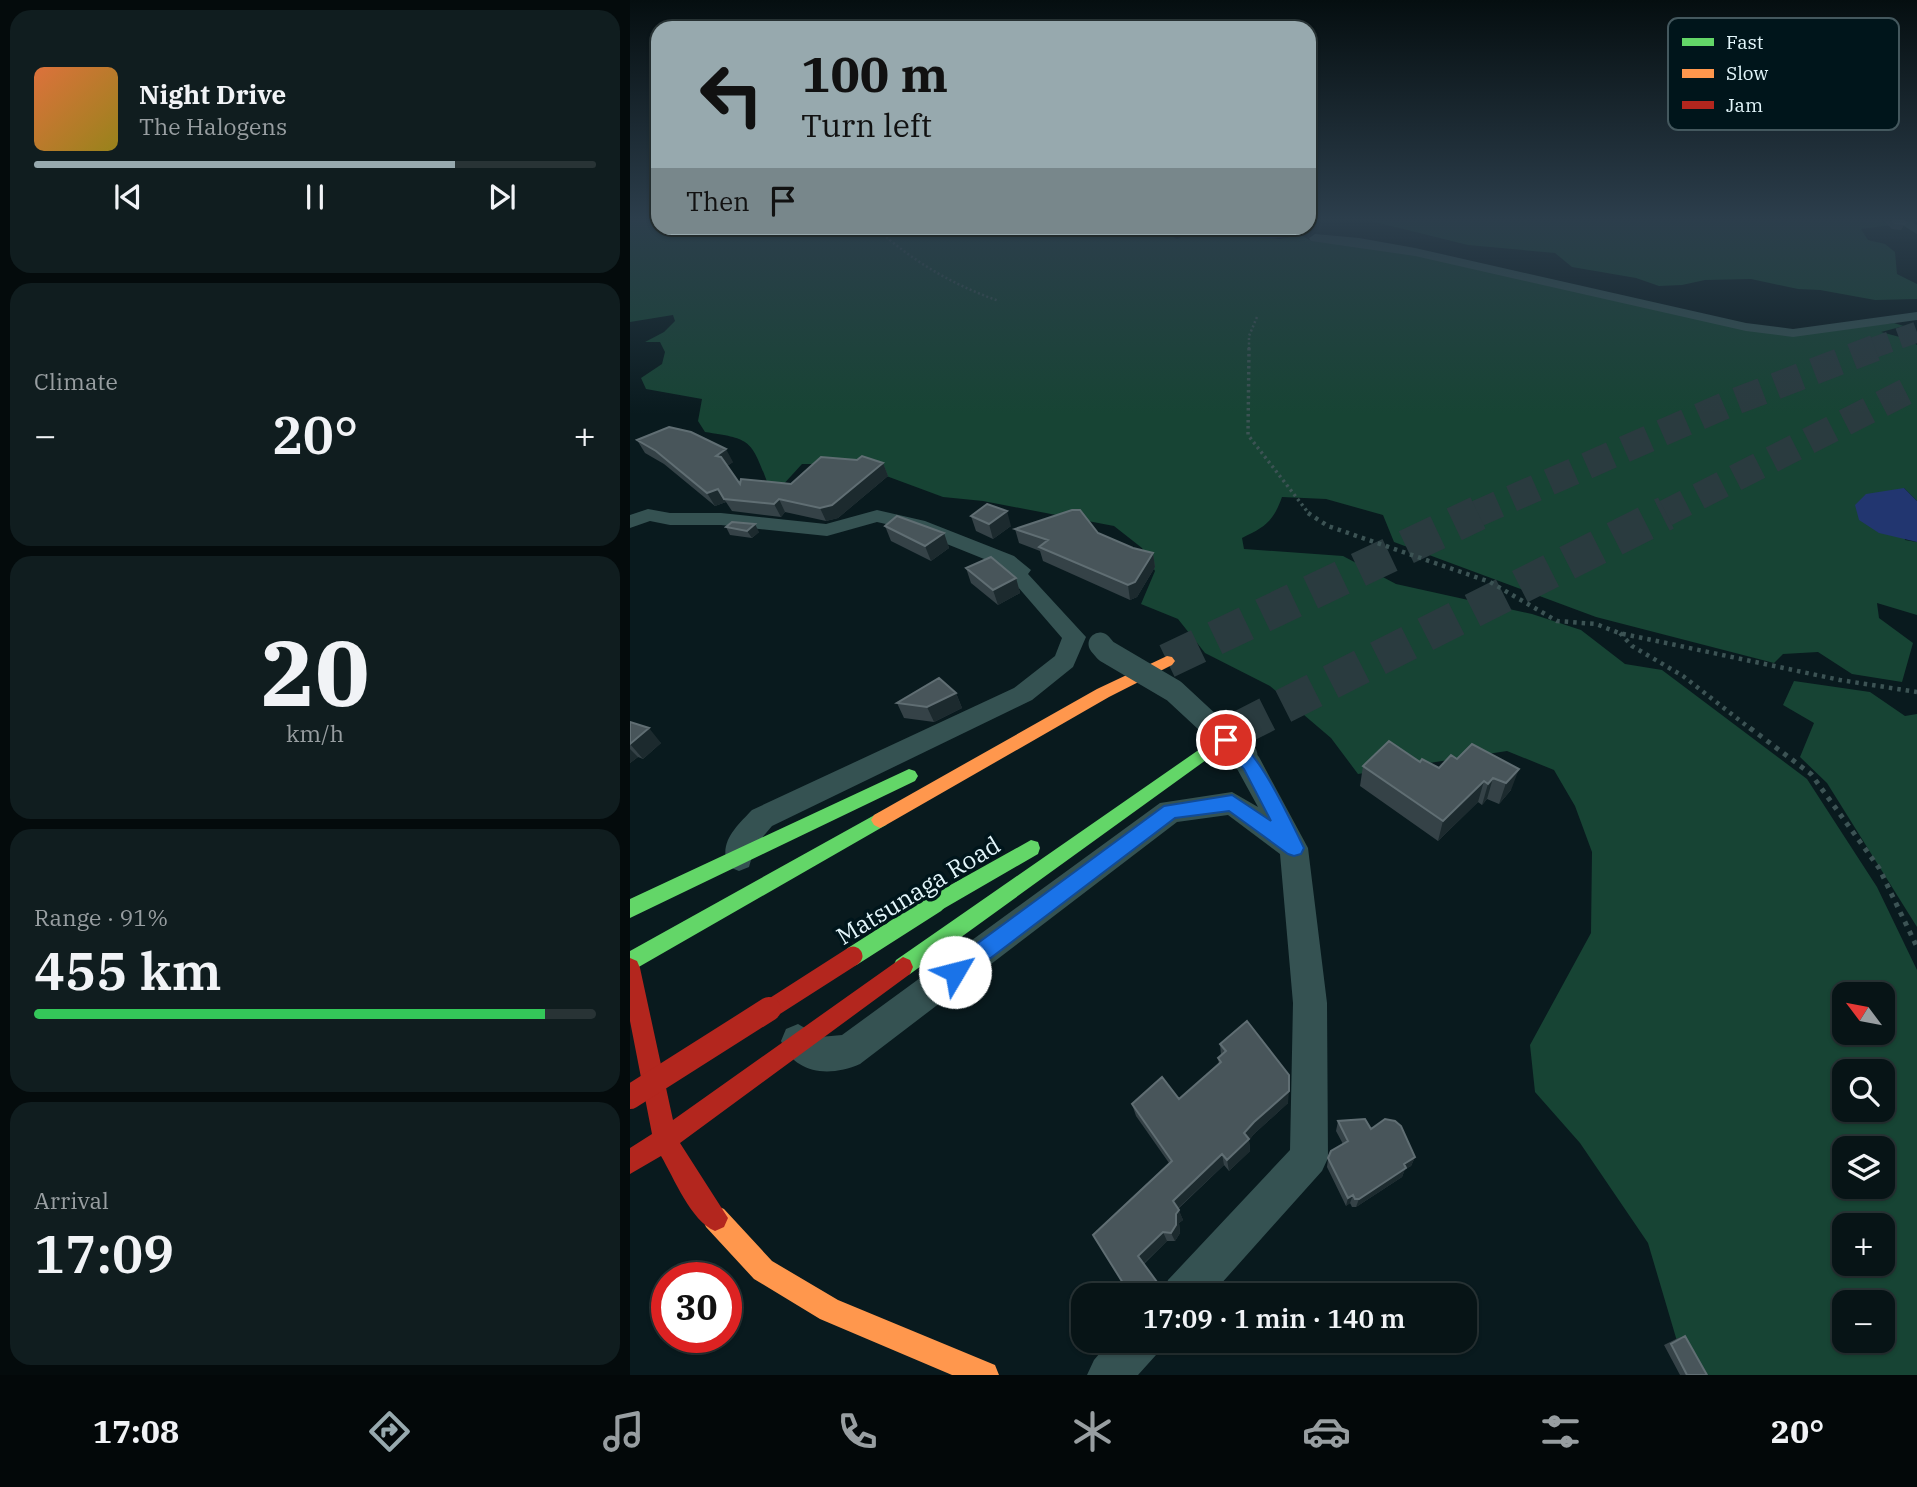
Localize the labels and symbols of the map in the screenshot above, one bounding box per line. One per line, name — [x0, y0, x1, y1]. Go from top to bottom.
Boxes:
legend — [1668, 18, 1899, 130]
text: Fast — [1726, 30, 1764, 54]
text: Slow — [1726, 61, 1768, 85]
text: Jam — [1726, 93, 1763, 117]
pin — [1196, 710, 1256, 770]
street label: Matsunaga Road — [830, 828, 1006, 952]
position arrow — [918, 935, 992, 1009]
north arrow — [1832, 982, 1895, 1045]
speed limit sign: 30 — [651, 1262, 742, 1353]

